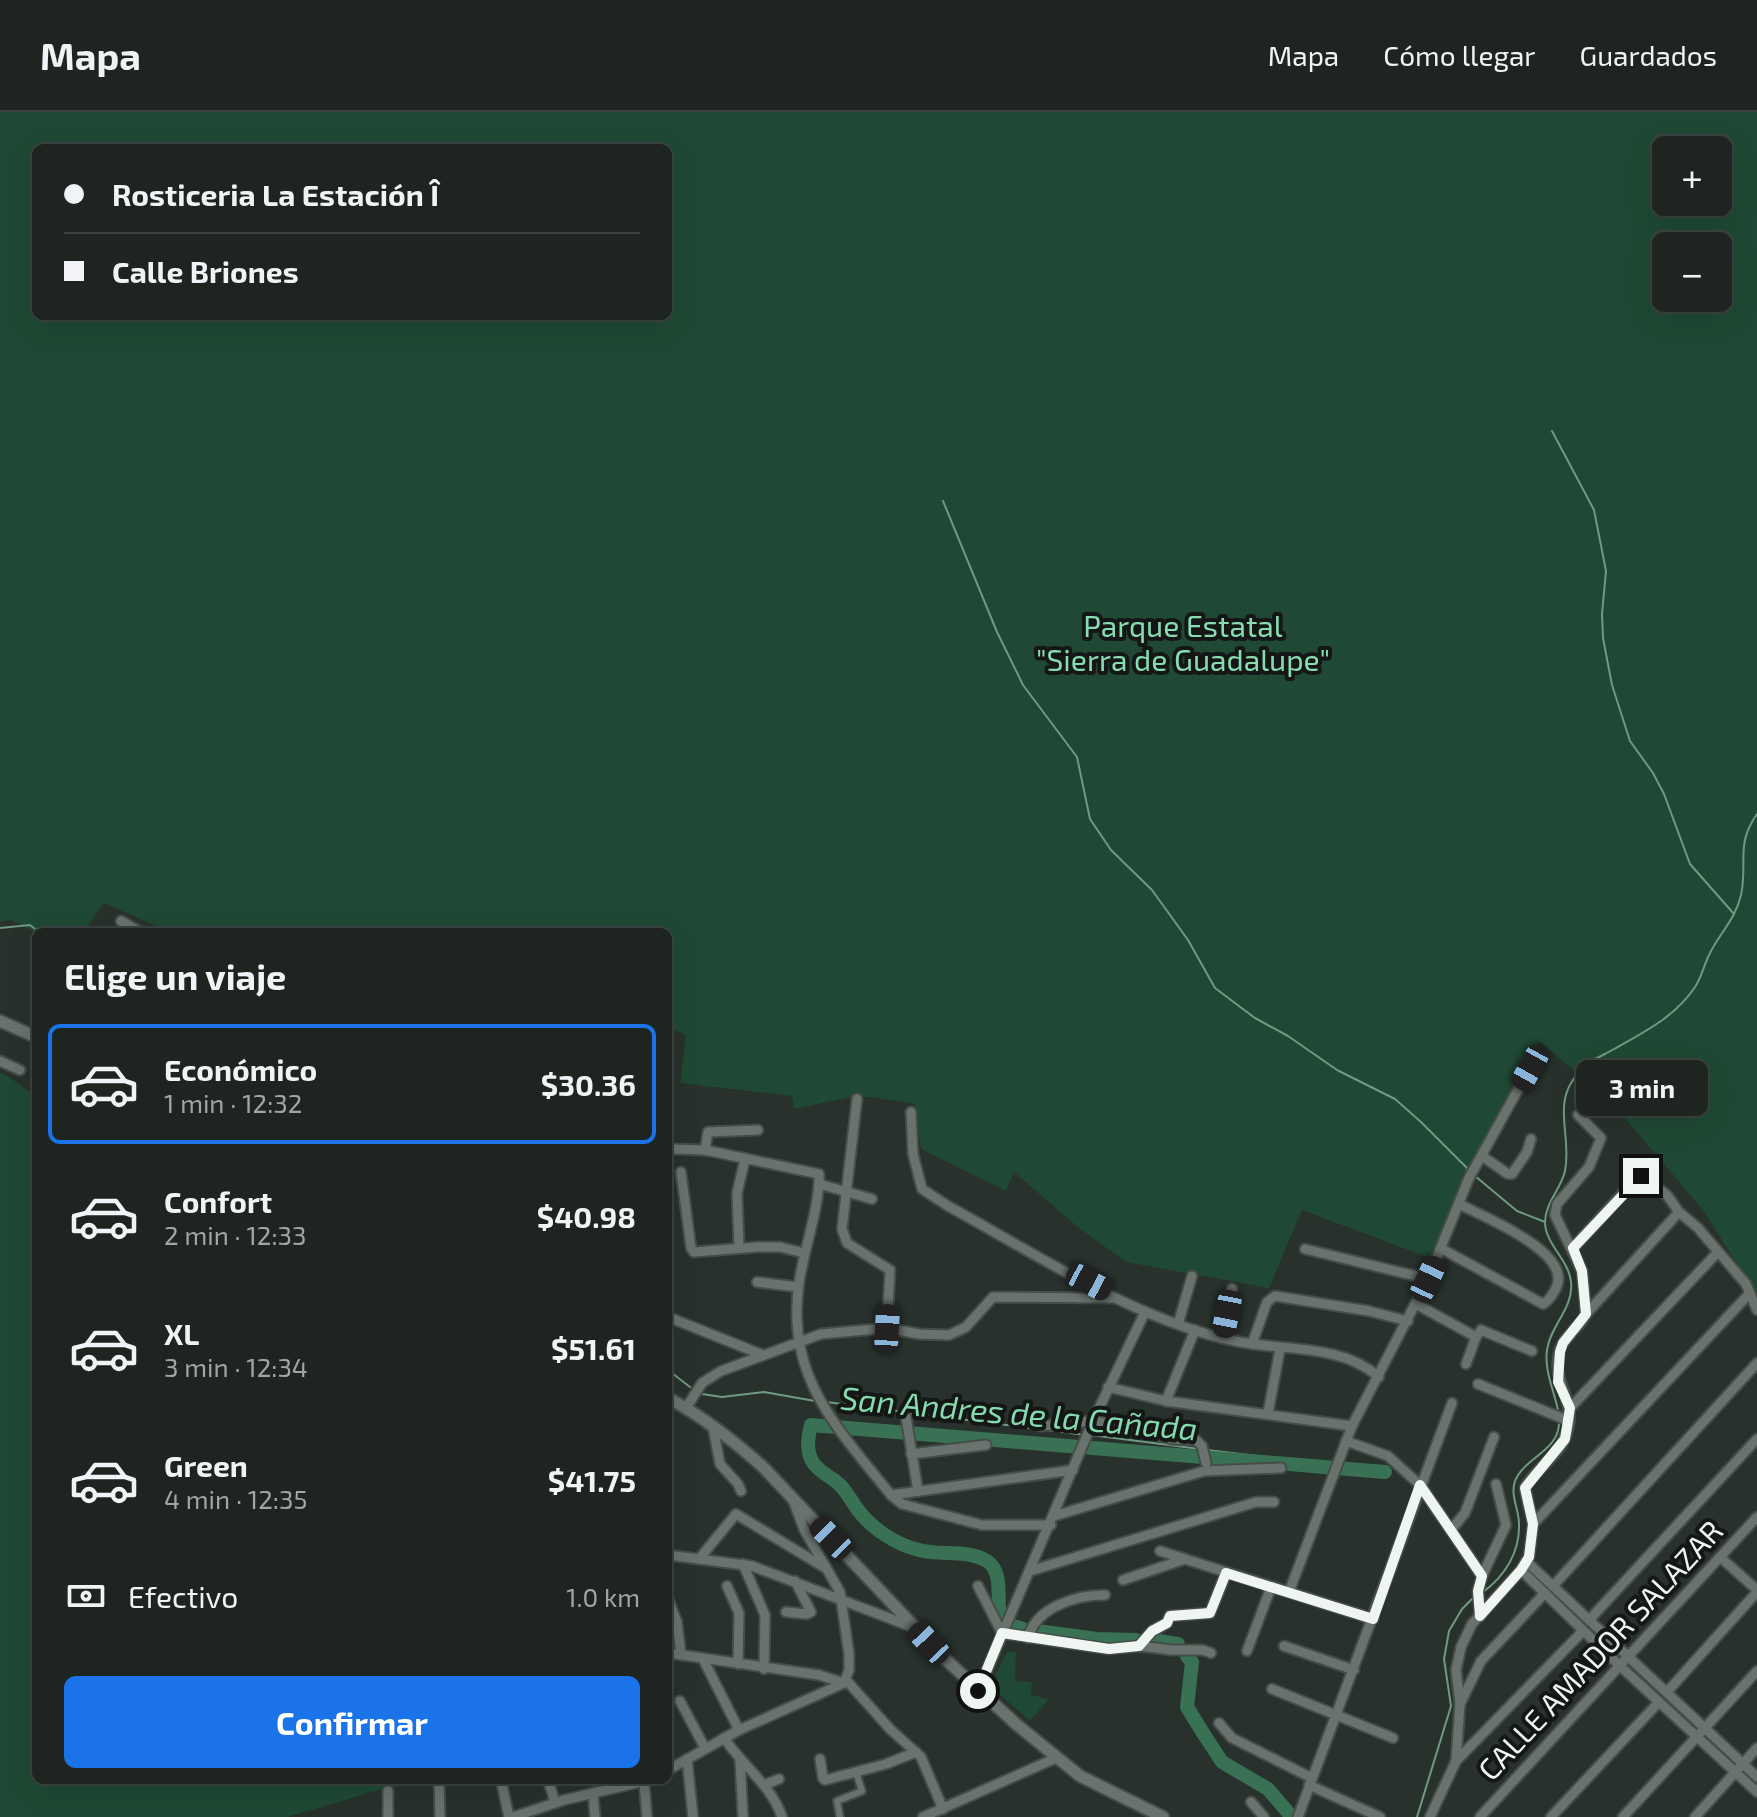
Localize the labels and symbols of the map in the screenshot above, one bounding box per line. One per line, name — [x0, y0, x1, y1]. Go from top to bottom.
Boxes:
park label: Parque Estatal "Sierra de Guadalupe" — [1036, 607, 1330, 677]
car — [1508, 1041, 1552, 1095]
callout: 3 min — [1575, 1060, 1707, 1116]
route end — [1623, 1158, 1659, 1194]
car — [1407, 1252, 1449, 1306]
car — [1062, 1260, 1116, 1304]
car — [1211, 1288, 1243, 1340]
car — [874, 1303, 900, 1353]
water label: San Andres de la Cañada — [839, 1377, 1199, 1447]
street label: CALLE AMADOR SALAZAR — [1470, 1512, 1729, 1787]
car — [806, 1513, 856, 1563]
car — [904, 1617, 954, 1669]
route start — [960, 1673, 996, 1709]

